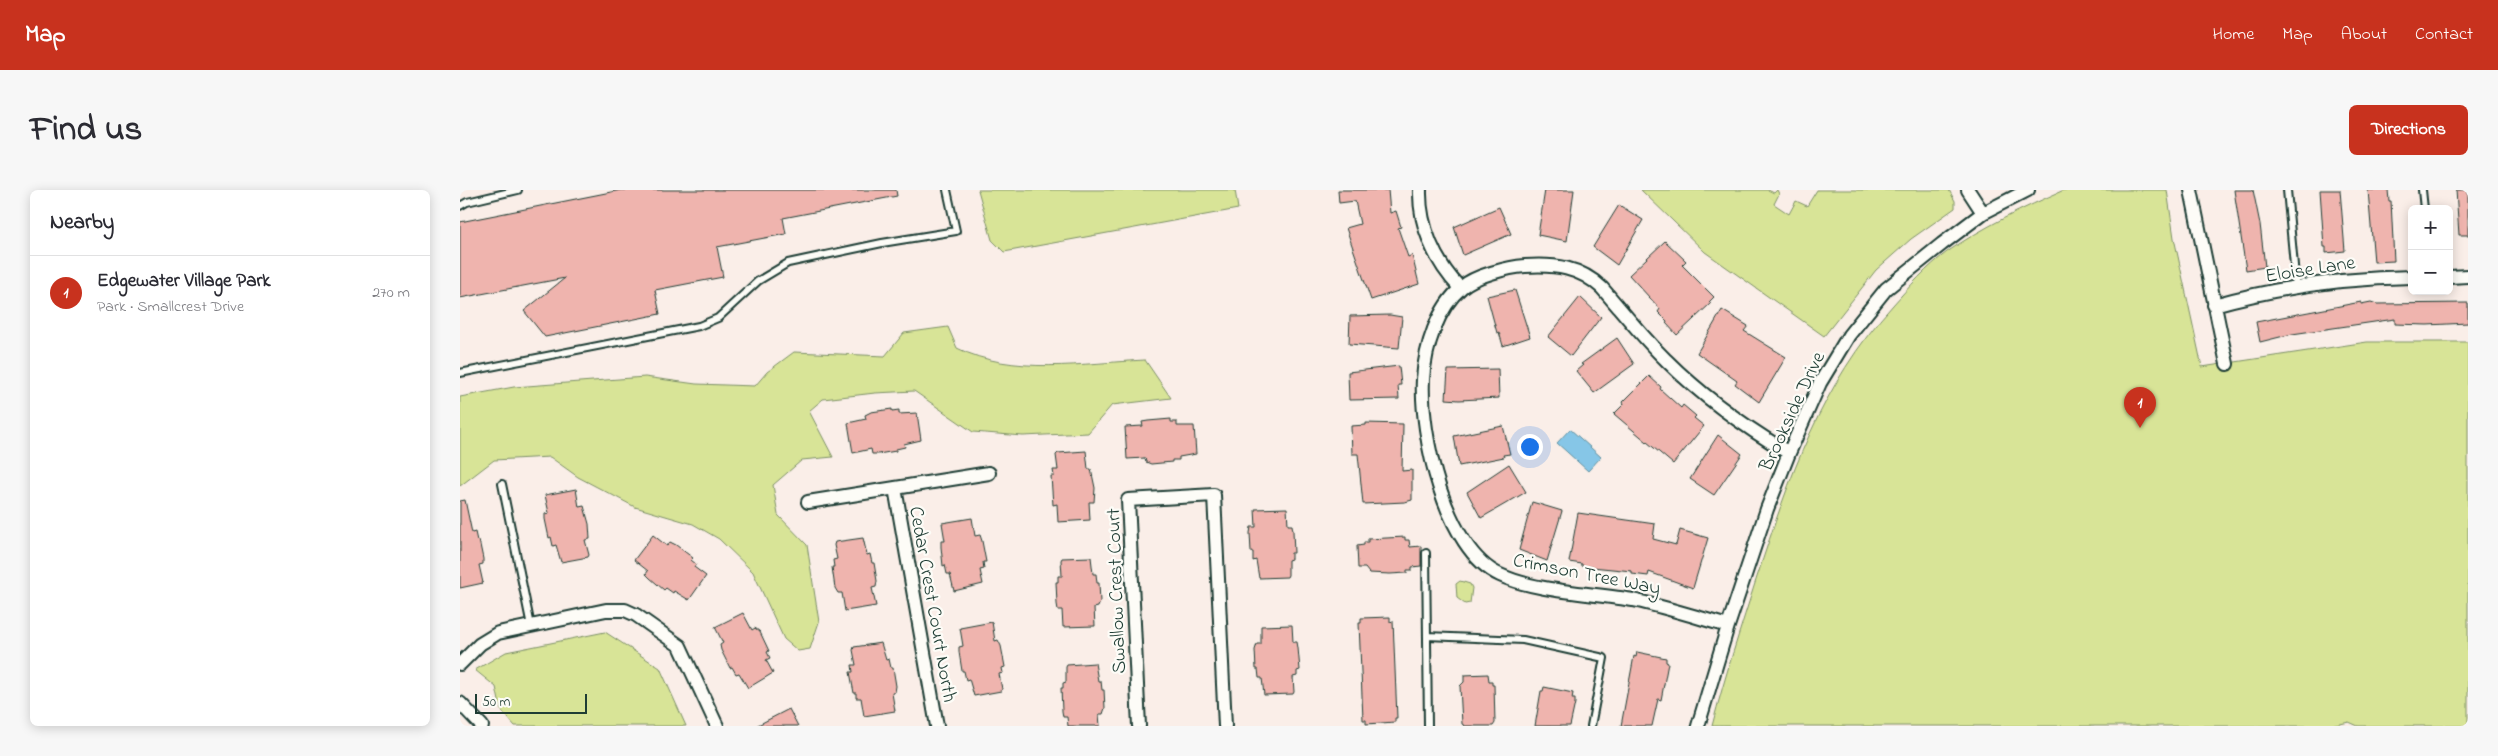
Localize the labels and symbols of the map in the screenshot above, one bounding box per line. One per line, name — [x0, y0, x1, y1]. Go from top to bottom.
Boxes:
street label: Eloise Lane — [2263, 249, 2357, 292]
street label: Brookside Drive — [1752, 347, 1834, 478]
pin: 1 — [2124, 387, 2156, 428]
your location — [1517, 434, 1543, 460]
street label: Cedar Crest Court North — [900, 504, 963, 705]
street label: Swallow Crest Court — [1100, 507, 1135, 674]
street label: Crimson Tree Way — [1510, 547, 1663, 604]
scale bar — [475, 691, 588, 714]

